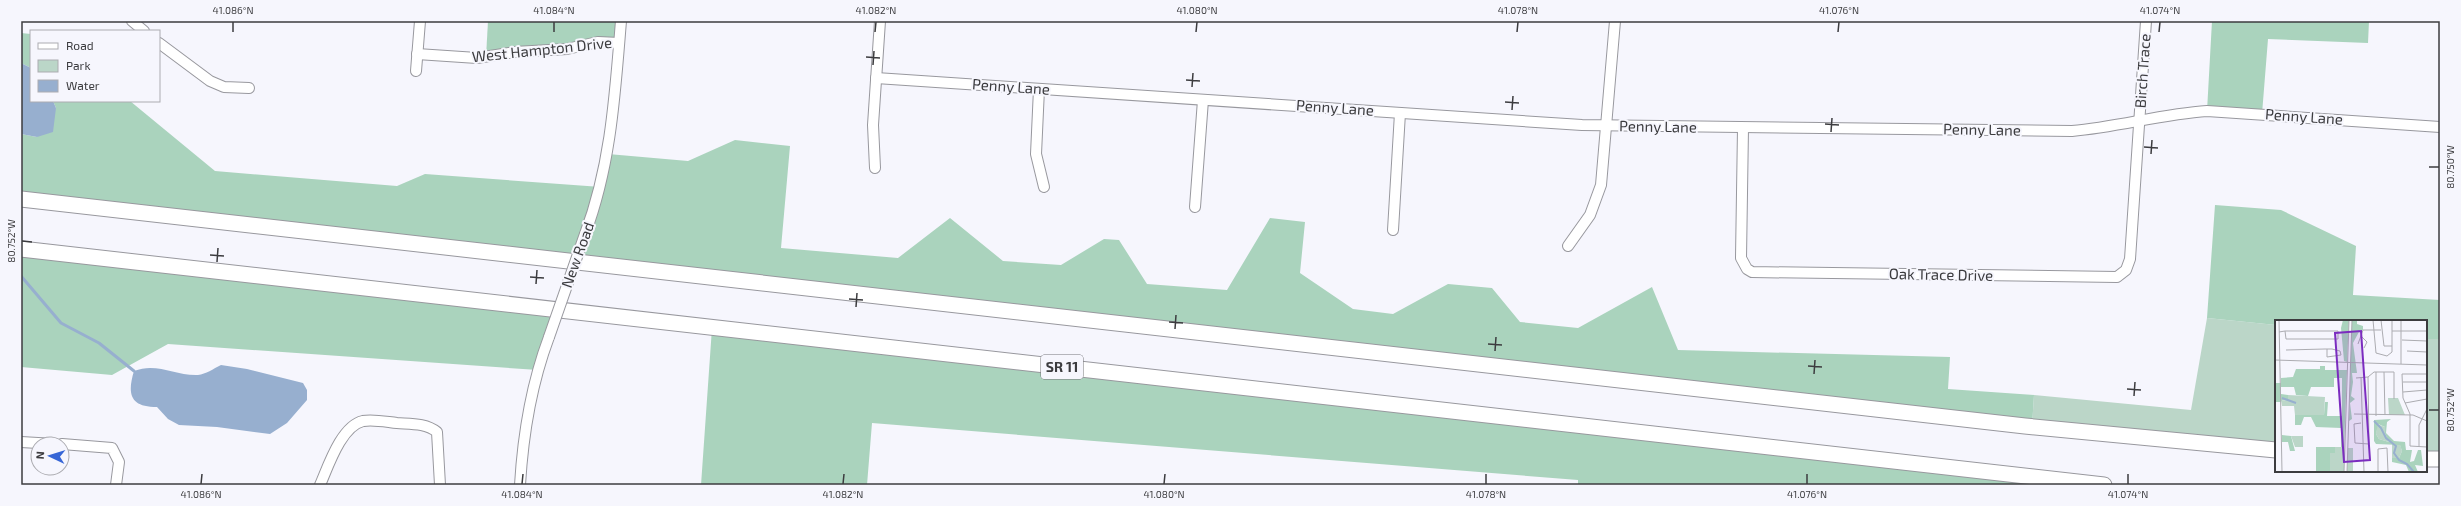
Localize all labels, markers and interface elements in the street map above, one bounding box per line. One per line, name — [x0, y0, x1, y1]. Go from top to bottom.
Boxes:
text: 41.086°N — [213, 4, 253, 16]
text: 41.084°N — [533, 4, 575, 16]
text: 41.082°N — [856, 4, 896, 16]
text: 41.080°N — [1176, 4, 1218, 16]
text: 41.078°N — [1498, 4, 1538, 16]
text: 41.076°N — [1819, 4, 1859, 16]
text: 41.074°N — [2140, 4, 2180, 16]
legend — [30, 30, 160, 102]
street label: West Hampton Drive — [471, 33, 613, 65]
street label: Birch Trace — [2130, 33, 2154, 109]
text: Road — [66, 38, 94, 52]
text: Park — [66, 58, 91, 72]
street label: Penny Lane — [972, 74, 1051, 98]
text: Water — [66, 78, 100, 92]
street label: Penny Lane — [1296, 95, 1375, 119]
street label: Penny Lane — [2265, 104, 2344, 128]
street label: Penny Lane — [1619, 116, 1697, 136]
street label: Penny Lane — [1943, 119, 2021, 139]
text: 80.750°W — [2444, 145, 2456, 189]
text: 80.752°W — [5, 219, 17, 263]
street label: New Road — [557, 219, 597, 290]
street label: Oak Trace Drive — [1889, 264, 1993, 284]
inset map — [2275, 320, 2427, 472]
road number: SR 11 — [1041, 355, 1083, 379]
text: 80.752°W — [2444, 388, 2456, 432]
north arrow — [30, 436, 70, 476]
text: N — [33, 451, 46, 460]
text: 41.086°N — [181, 488, 221, 500]
text: 41.084°N — [501, 488, 543, 500]
text: 41.082°N — [823, 488, 863, 500]
text: 41.080°N — [1143, 488, 1185, 500]
text: 41.078°N — [1466, 488, 1506, 500]
text: 41.076°N — [1787, 488, 1827, 500]
text: 41.074°N — [2108, 488, 2148, 500]

